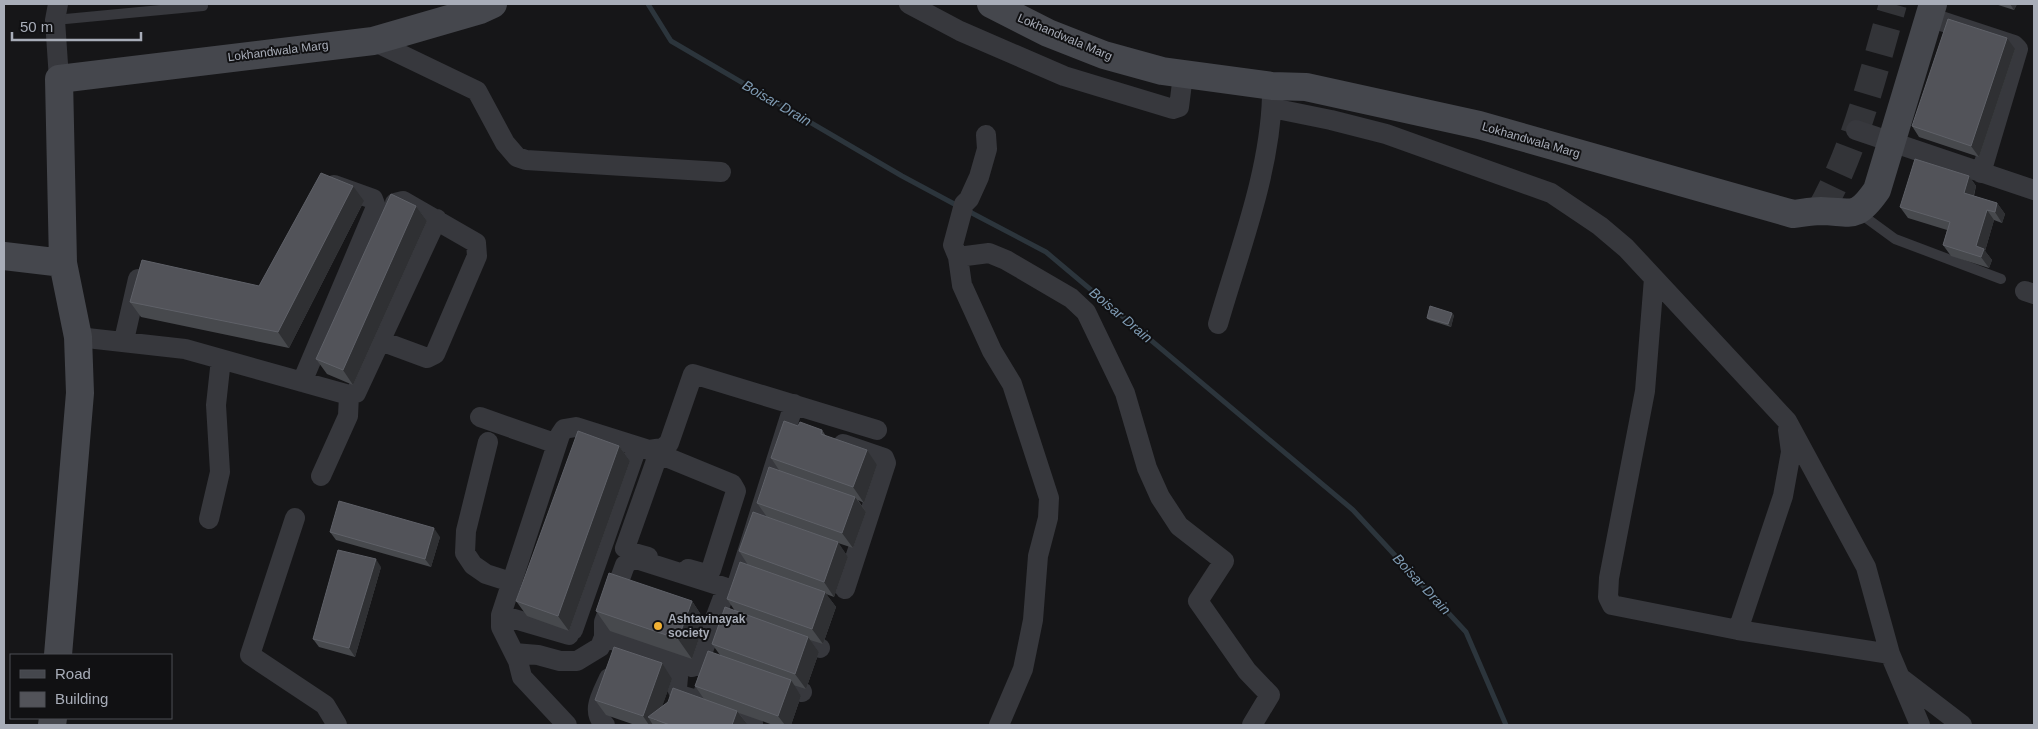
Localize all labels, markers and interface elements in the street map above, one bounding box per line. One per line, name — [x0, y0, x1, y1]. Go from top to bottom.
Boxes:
scale bar — [12, 10, 141, 42]
street label: Lokhandwala Marg — [1016, 11, 1114, 63]
text: 50 m — [20, 18, 53, 35]
street label: Lokhandwala Marg — [227, 38, 329, 64]
water label: Boisar Drain — [740, 77, 815, 129]
street label: Lokhandwala Marg — [1480, 119, 1582, 161]
water label: Boisar Drain — [1086, 284, 1156, 346]
water label: Boisar Drain — [1390, 550, 1454, 618]
place label: Ashtavinayak society — [668, 612, 746, 640]
marker: Ashtavinayak society — [652, 620, 664, 632]
legend — [10, 654, 172, 719]
text: Road — [55, 665, 91, 682]
text: Building — [55, 690, 108, 707]

